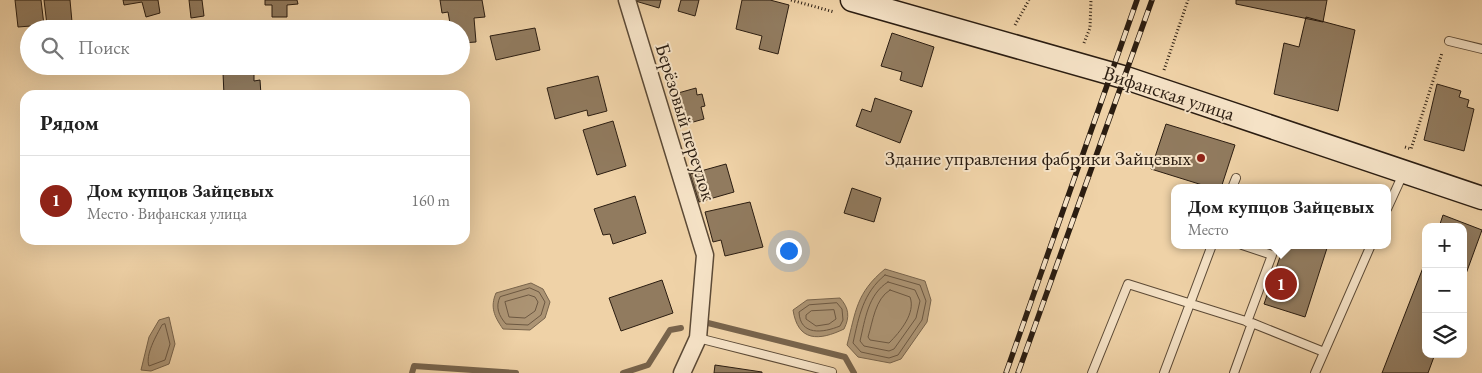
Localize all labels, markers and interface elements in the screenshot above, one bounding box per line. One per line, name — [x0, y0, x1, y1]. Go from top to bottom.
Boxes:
search box — [20, 20, 470, 75]
icon: search — [38, 34, 66, 62]
text: Поиск — [78, 35, 130, 60]
street label: Берёзовый переулок — [650, 40, 723, 205]
street label: Вифанская улица — [1100, 60, 1238, 126]
text: Рядом — [40, 109, 99, 136]
place label: Здание управления фабрики Зайцевых — [885, 145, 1191, 171]
marker: Здание управления фабрики Зайцевых — [1195, 152, 1207, 164]
text: Дом купцов Зайцевых — [87, 178, 274, 203]
popup — [1171, 184, 1391, 249]
text: 1 — [52, 190, 60, 211]
text: 160 m — [411, 190, 450, 211]
text: Дом купцов Зайцевых — [1188, 194, 1374, 219]
text: Место · Вифанская улица — [87, 203, 247, 224]
text: Место — [1188, 219, 1229, 240]
map controls — [1422, 223, 1467, 358]
button: + — [1422, 223, 1467, 268]
your location — [776, 238, 802, 264]
pin: 1 — [1265, 265, 1297, 303]
button: − — [1422, 268, 1467, 313]
button: layers — [1422, 313, 1467, 358]

